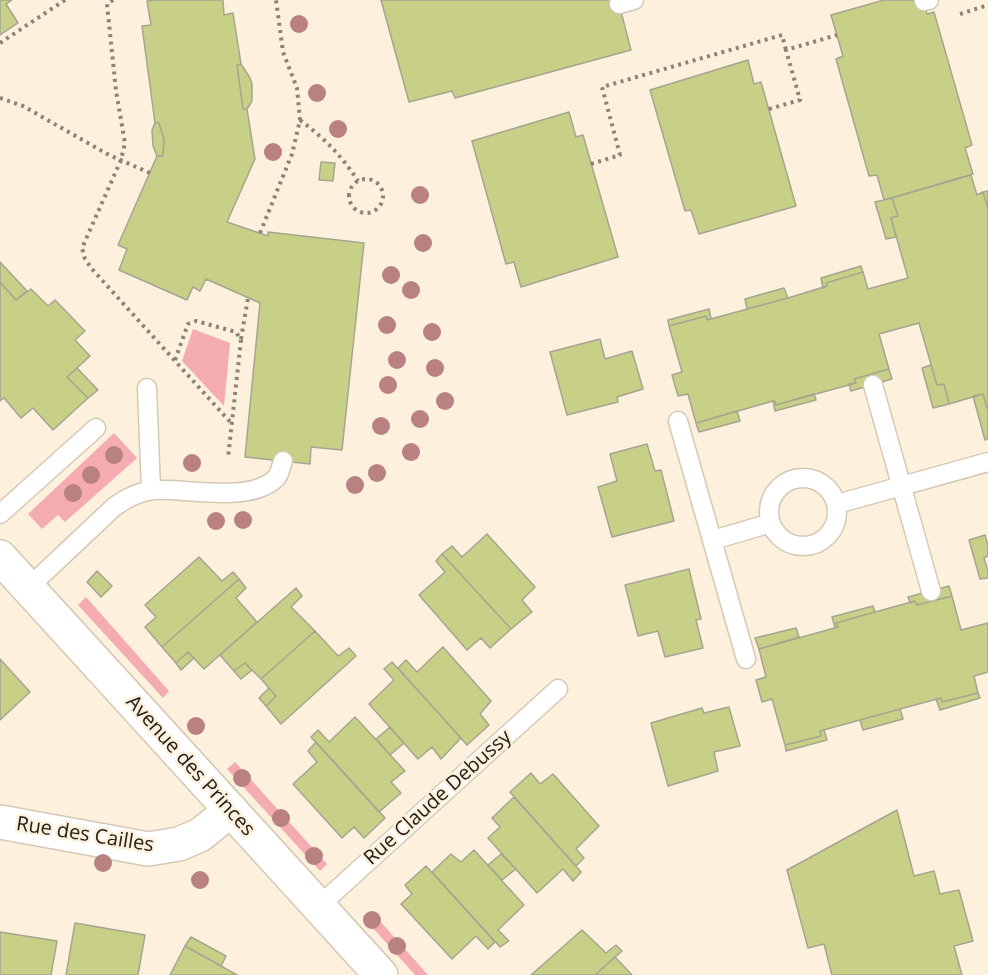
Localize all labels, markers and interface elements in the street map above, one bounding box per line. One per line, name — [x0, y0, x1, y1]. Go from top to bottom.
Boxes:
street label: Avenue des Princes — [121, 691, 259, 841]
street label: Rue Claude Debussy — [359, 725, 517, 871]
street label: Rue des Cailles — [15, 812, 155, 858]

